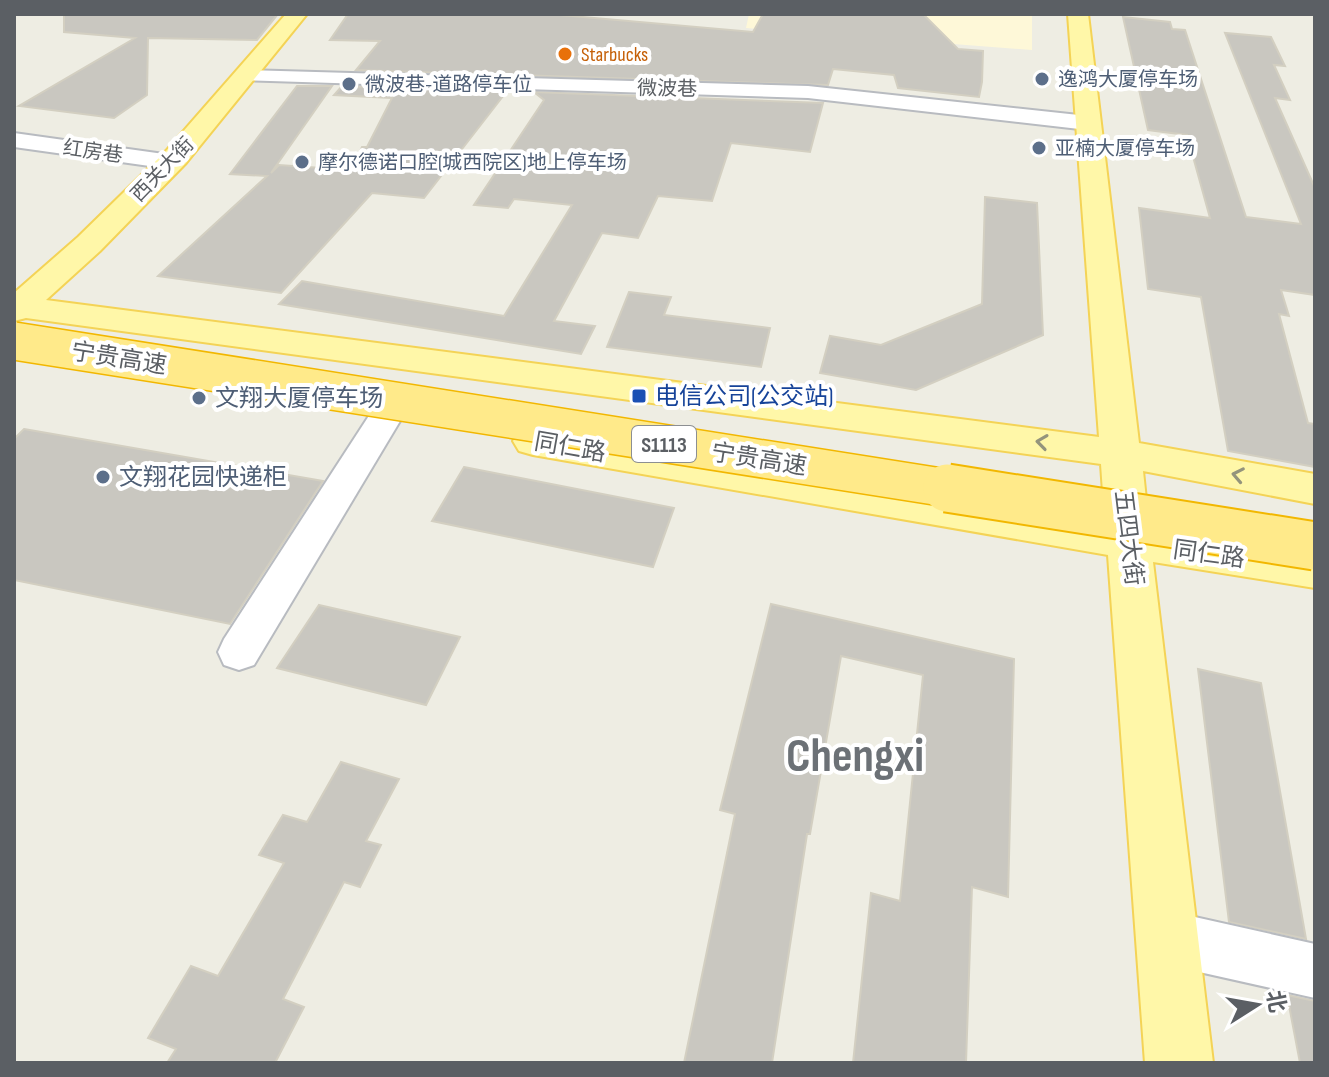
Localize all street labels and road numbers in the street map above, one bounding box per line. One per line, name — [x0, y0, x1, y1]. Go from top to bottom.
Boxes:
street label: 微波巷 — [637, 76, 697, 102]
street label: 西关大街 — [126, 133, 199, 207]
street label: 红房巷 — [61, 136, 124, 168]
street label: 宁贵高速 — [69, 337, 169, 380]
road number: S1113 — [632, 426, 696, 462]
street label: 同仁路 — [532, 427, 608, 468]
street label: 宁贵高速 — [709, 438, 809, 481]
street label: 五四大街 — [1108, 489, 1149, 587]
street label: 同仁路 — [1171, 535, 1247, 574]

